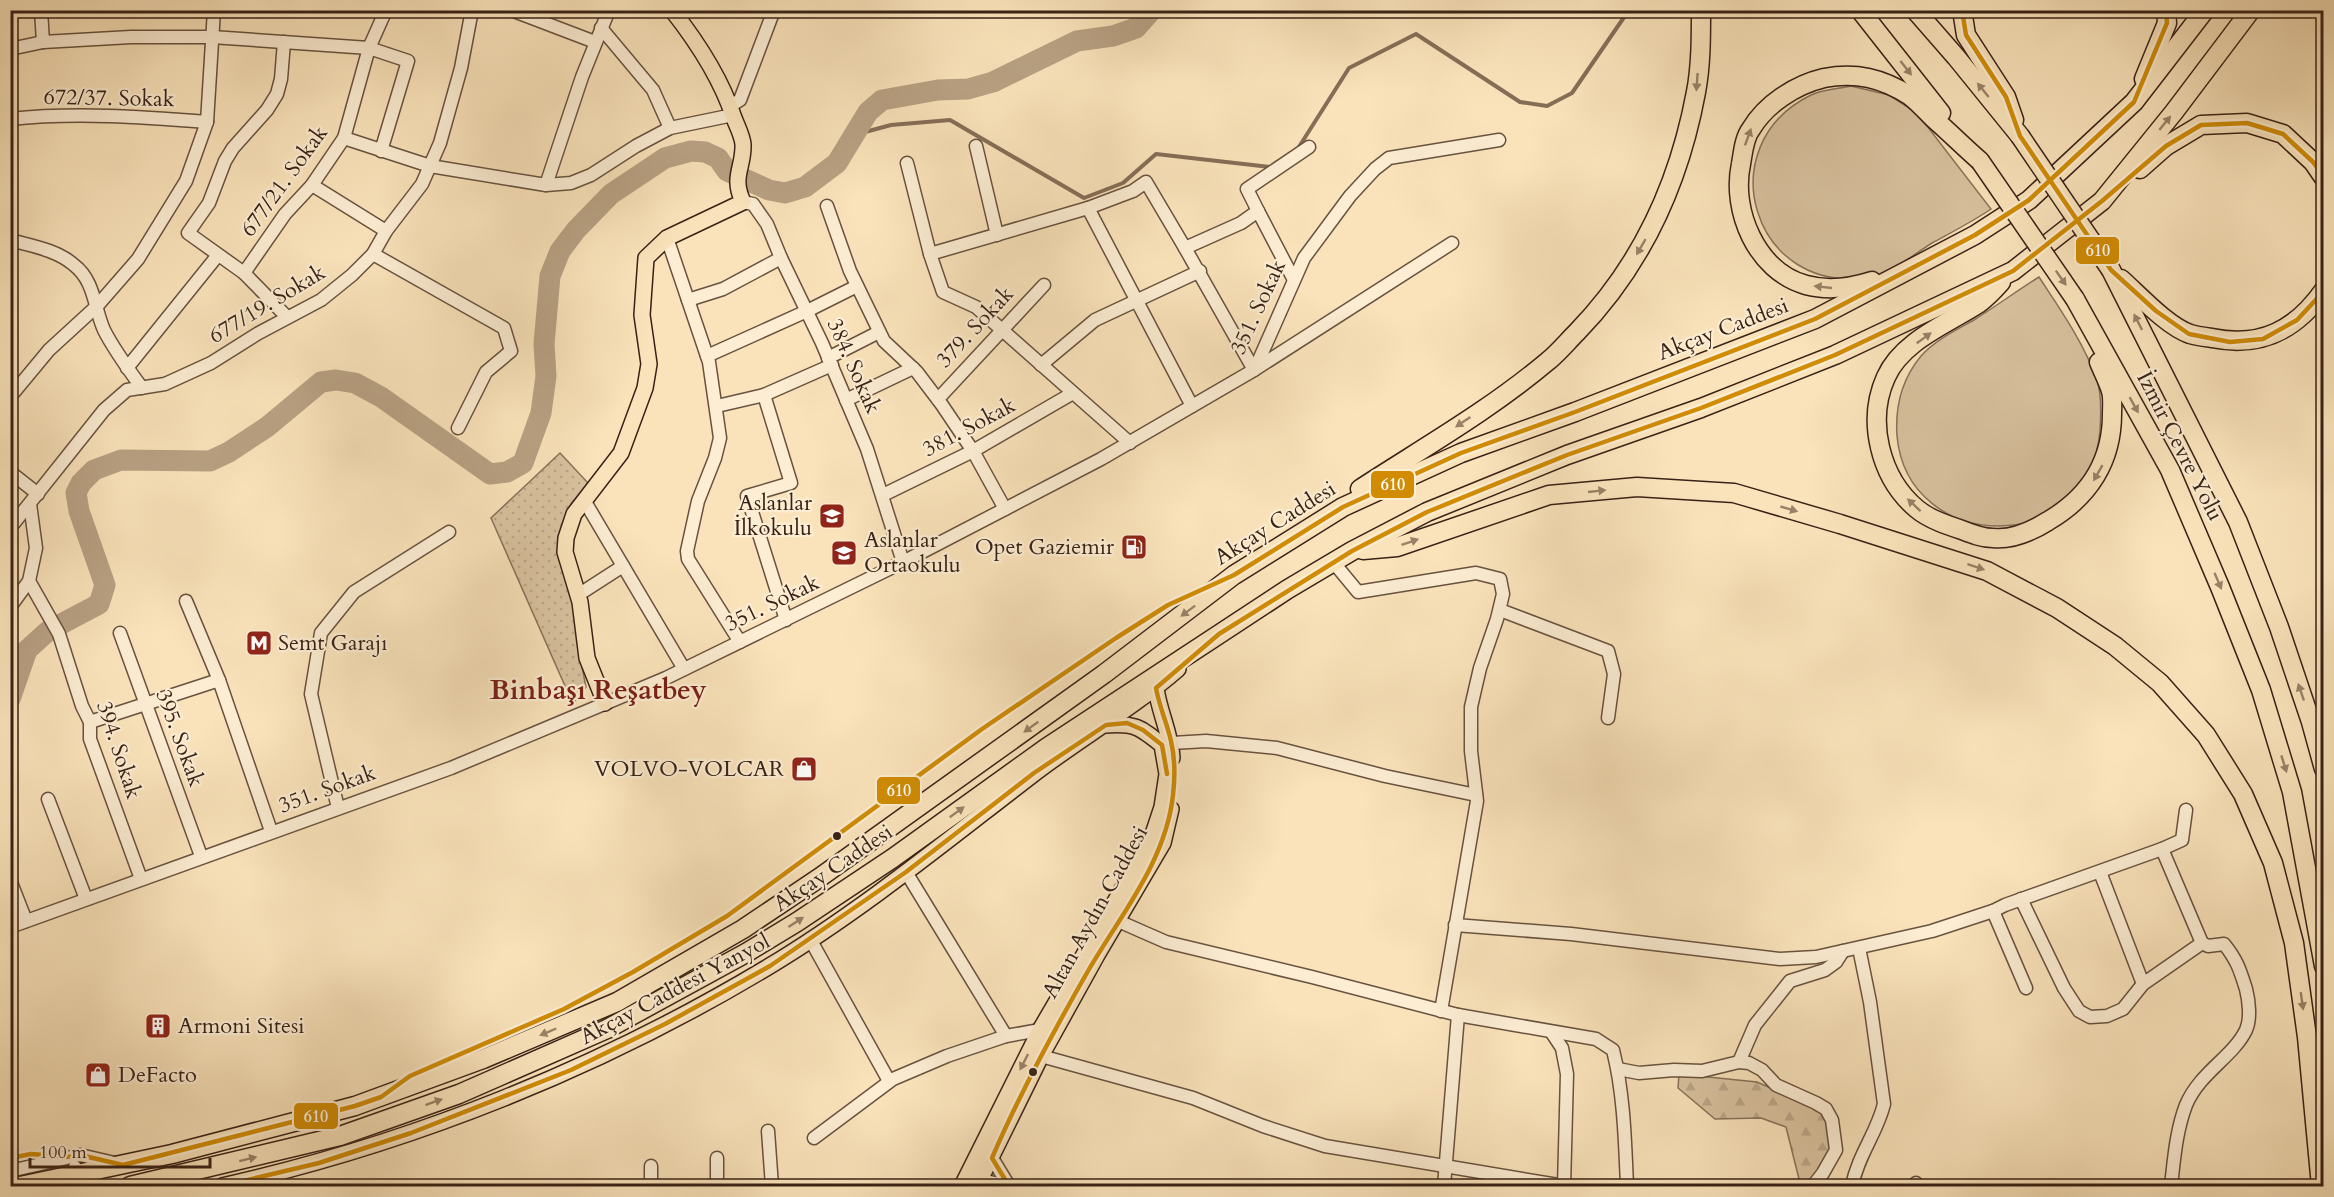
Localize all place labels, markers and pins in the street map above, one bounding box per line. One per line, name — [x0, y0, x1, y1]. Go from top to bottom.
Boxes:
place label: Aslanlar İlkokulu — [734, 488, 813, 543]
school or university icon: Aslanlar İlkokulu — [817, 501, 847, 531]
place label: Aslanlar Ortaokulu — [864, 525, 961, 580]
place label: Opet Gaziemir — [975, 532, 1115, 562]
fuel station icon: Opet Gaziemir — [1119, 532, 1149, 562]
school or university icon: Aslanlar Ortaokulu — [829, 538, 859, 568]
metro station icon: Semt Garajı — [244, 628, 274, 658]
place label: Semt Garajı — [278, 628, 387, 658]
place label: VOLVO-VOLCAR — [594, 754, 785, 784]
shop icon: VOLVO-VOLCAR — [789, 754, 819, 784]
unlabelled marker — [831, 830, 843, 842]
building icon: Armoni Sitesi — [143, 1011, 173, 1041]
place label: Armoni Sitesi — [178, 1011, 304, 1041]
shop icon: DeFacto — [83, 1060, 113, 1090]
place label: DeFacto — [118, 1060, 197, 1090]
unlabelled marker — [1027, 1066, 1039, 1078]

